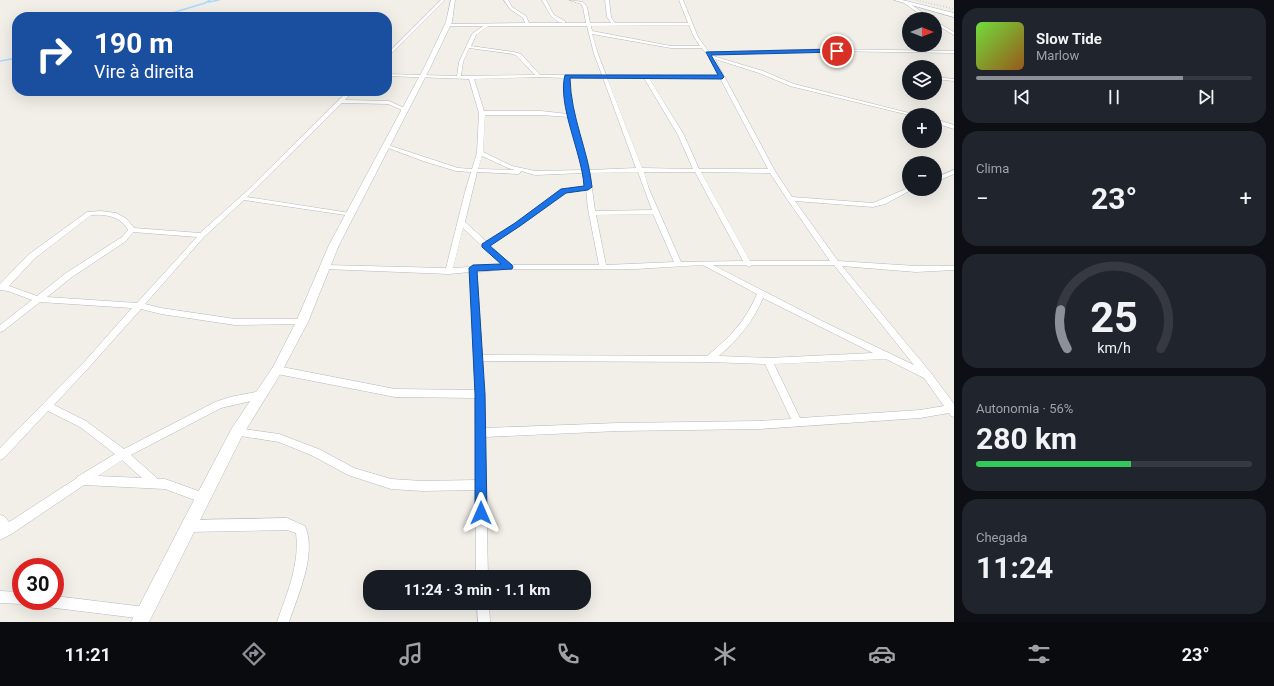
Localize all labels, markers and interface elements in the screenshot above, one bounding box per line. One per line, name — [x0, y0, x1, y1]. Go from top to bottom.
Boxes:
north arrow — [902, 12, 942, 52]
map controls — [902, 12, 942, 196]
text: 190 m — [94, 27, 173, 60]
icon: right — [28, 28, 80, 80]
text: Slow Tide — [1036, 30, 1102, 48]
pin — [820, 34, 854, 68]
icon: arrive — [826, 40, 848, 62]
text: Marlow — [1036, 48, 1079, 63]
button: layers — [902, 60, 942, 100]
text: Vire à direita — [94, 61, 194, 82]
icon: previous — [1011, 86, 1033, 108]
icon: pause — [1103, 86, 1125, 108]
icon: next — [1195, 86, 1217, 108]
button: + — [902, 108, 942, 148]
button: − — [902, 156, 942, 196]
text: Clima — [976, 161, 1009, 176]
text: 23° — [1091, 181, 1137, 216]
text: − — [976, 186, 989, 211]
text: + — [1240, 186, 1252, 211]
text: 25 — [1090, 293, 1138, 342]
text: km/h — [1097, 340, 1131, 356]
text: Autonomia · 56% — [976, 401, 1073, 416]
text: 280 km — [976, 421, 1077, 456]
position arrow — [460, 492, 502, 534]
text: Chegada — [976, 530, 1027, 545]
text: 11:24 — [976, 550, 1053, 585]
speed limit sign: 30 — [12, 558, 64, 610]
text: 11:24 · 3 min · 1.1 km — [404, 581, 550, 599]
icon: directions — [240, 640, 268, 668]
icon: music — [397, 640, 425, 668]
icon: phone — [554, 640, 582, 668]
icon: climate — [711, 640, 739, 668]
icon: car — [868, 640, 896, 668]
icon: filters — [1025, 640, 1053, 668]
text: 11:21 — [64, 644, 111, 665]
text: 23° — [1182, 644, 1209, 665]

